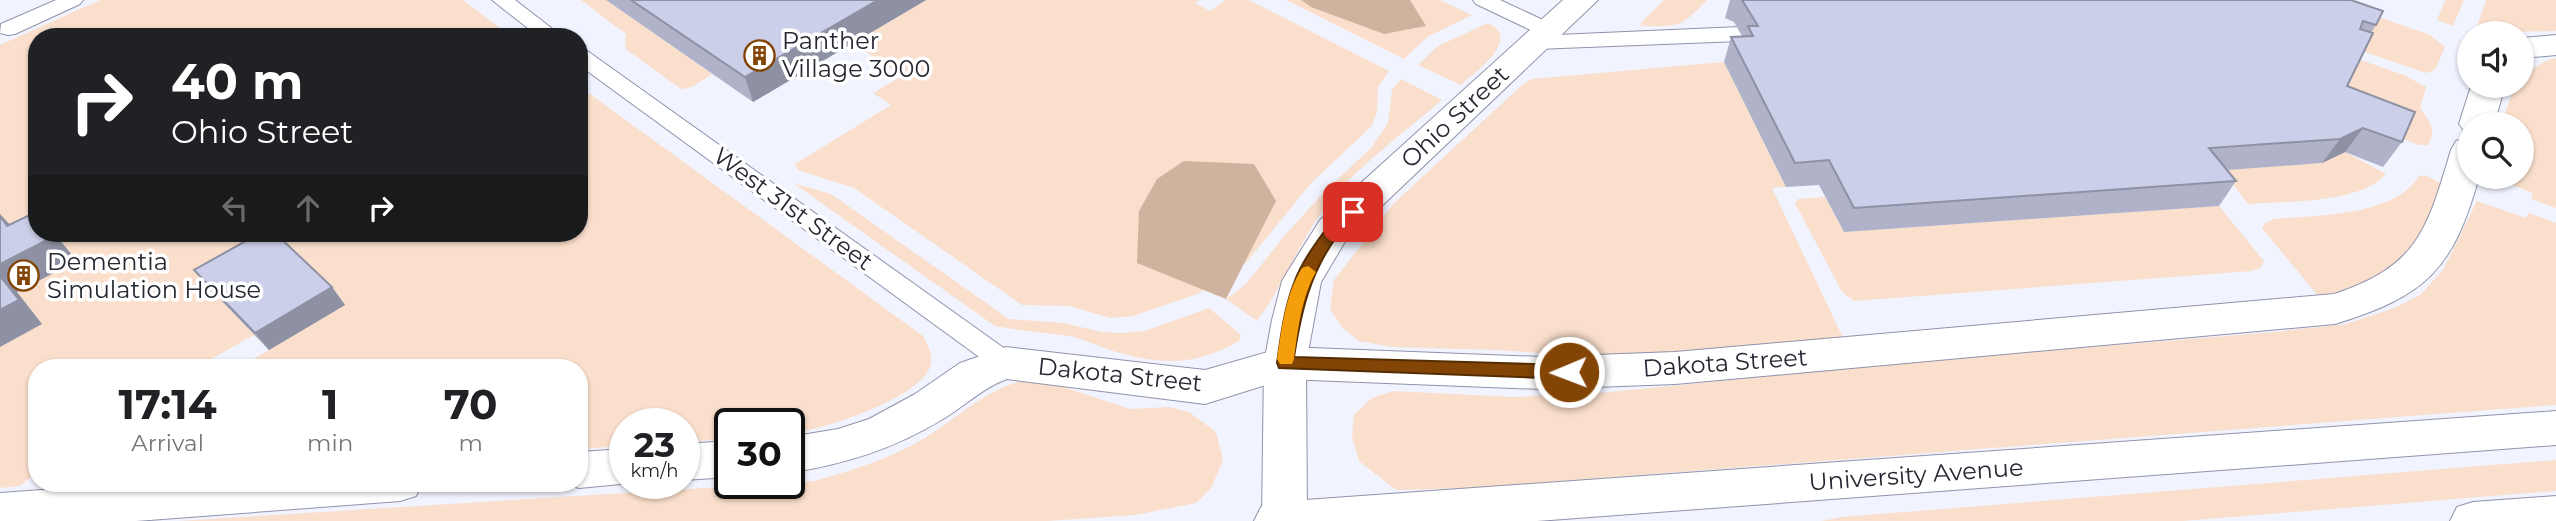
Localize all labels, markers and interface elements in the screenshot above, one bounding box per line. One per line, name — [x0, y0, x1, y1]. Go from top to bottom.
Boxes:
map controls — [2457, 21, 2534, 189]
button: sound — [2457, 21, 2534, 98]
place label: Panther Village 3000 — [782, 26, 930, 83]
building icon: Panther Village 3000 — [742, 38, 776, 72]
text: 40 m — [171, 52, 303, 111]
icon: right — [56, 56, 147, 147]
street label: Ohio Street — [1395, 59, 1515, 174]
text: Ohio Street — [171, 112, 353, 151]
button: search — [2457, 112, 2534, 189]
street label: West 31st Street — [708, 141, 879, 276]
pin — [1323, 182, 1383, 242]
icon: left — [216, 189, 254, 227]
icon: ahead — [289, 189, 327, 227]
icon: right — [362, 189, 400, 227]
icon: arrive — [1334, 193, 1372, 231]
place label: Dementia Simulation House — [47, 247, 261, 304]
building icon: Dementia Simulation House — [7, 259, 41, 293]
position arrow — [1532, 335, 1606, 409]
street label: Dakota Street — [1642, 342, 1809, 383]
street label: Dakota Street — [1036, 351, 1204, 398]
text: 17:14 — [119, 378, 217, 430]
text: 1 — [322, 378, 338, 430]
text: 70 — [444, 378, 497, 430]
speed limit sign: 30 — [714, 408, 805, 499]
text: 23 — [634, 423, 675, 466]
text: Arrival — [131, 429, 204, 457]
text: min — [307, 429, 353, 457]
text: m — [458, 429, 483, 457]
street label: University Avenue — [1808, 453, 2024, 496]
text: km/h — [630, 460, 679, 482]

